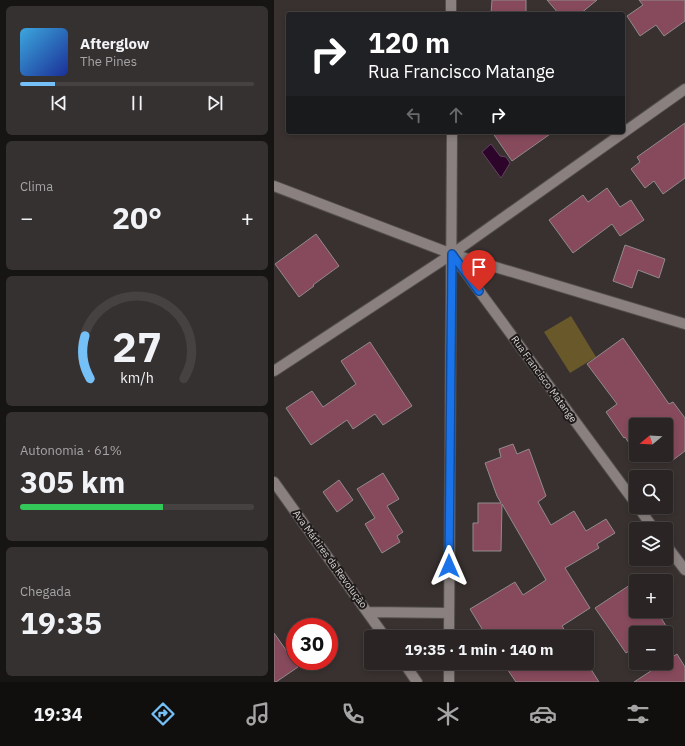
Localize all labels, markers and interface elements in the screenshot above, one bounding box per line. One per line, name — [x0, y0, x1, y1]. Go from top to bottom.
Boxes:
text: 120 m — [368, 24, 450, 61]
icon: right — [302, 28, 354, 80]
text: Afterglow — [80, 34, 149, 53]
text: The Pines — [80, 53, 137, 70]
text: Rua Francisco Matange — [368, 60, 555, 83]
icon: previous — [48, 92, 70, 114]
icon: pause — [126, 92, 148, 114]
icon: next — [204, 92, 226, 114]
icon: left — [403, 104, 425, 126]
icon: ahead — [445, 104, 467, 126]
icon: right — [487, 104, 509, 126]
text: Clima — [20, 178, 53, 195]
text: 20° — [112, 198, 162, 237]
text: − — [20, 203, 33, 232]
text: + — [241, 203, 254, 232]
pin — [462, 250, 496, 291]
icon: arrive — [468, 256, 490, 278]
text: 27 — [112, 319, 162, 373]
street label: Rua Francisco Matange — [508, 333, 580, 425]
text: km/h — [120, 368, 154, 387]
north arrow — [629, 418, 673, 462]
map controls — [629, 418, 673, 670]
text: Autonomia · 61% — [20, 442, 122, 459]
text: 305 km — [20, 462, 125, 501]
button: search — [629, 470, 673, 514]
street label: Ava Mártires da Revolução — [290, 507, 370, 611]
button: layers — [629, 522, 673, 566]
position arrow — [428, 545, 470, 587]
button: + — [629, 574, 673, 618]
text: Chegada — [20, 583, 71, 600]
text: 19:35 — [20, 603, 102, 642]
speed limit sign: 30 — [286, 618, 338, 670]
button: − — [629, 626, 673, 670]
text: 19:35 · 1 min · 140 m — [405, 640, 553, 659]
icon: directions — [149, 700, 177, 728]
icon: music — [244, 700, 272, 728]
icon: phone — [339, 700, 367, 728]
icon: climate — [434, 700, 462, 728]
icon: car — [529, 700, 557, 728]
icon: filters — [624, 700, 652, 728]
text: 19:34 — [33, 703, 83, 726]

